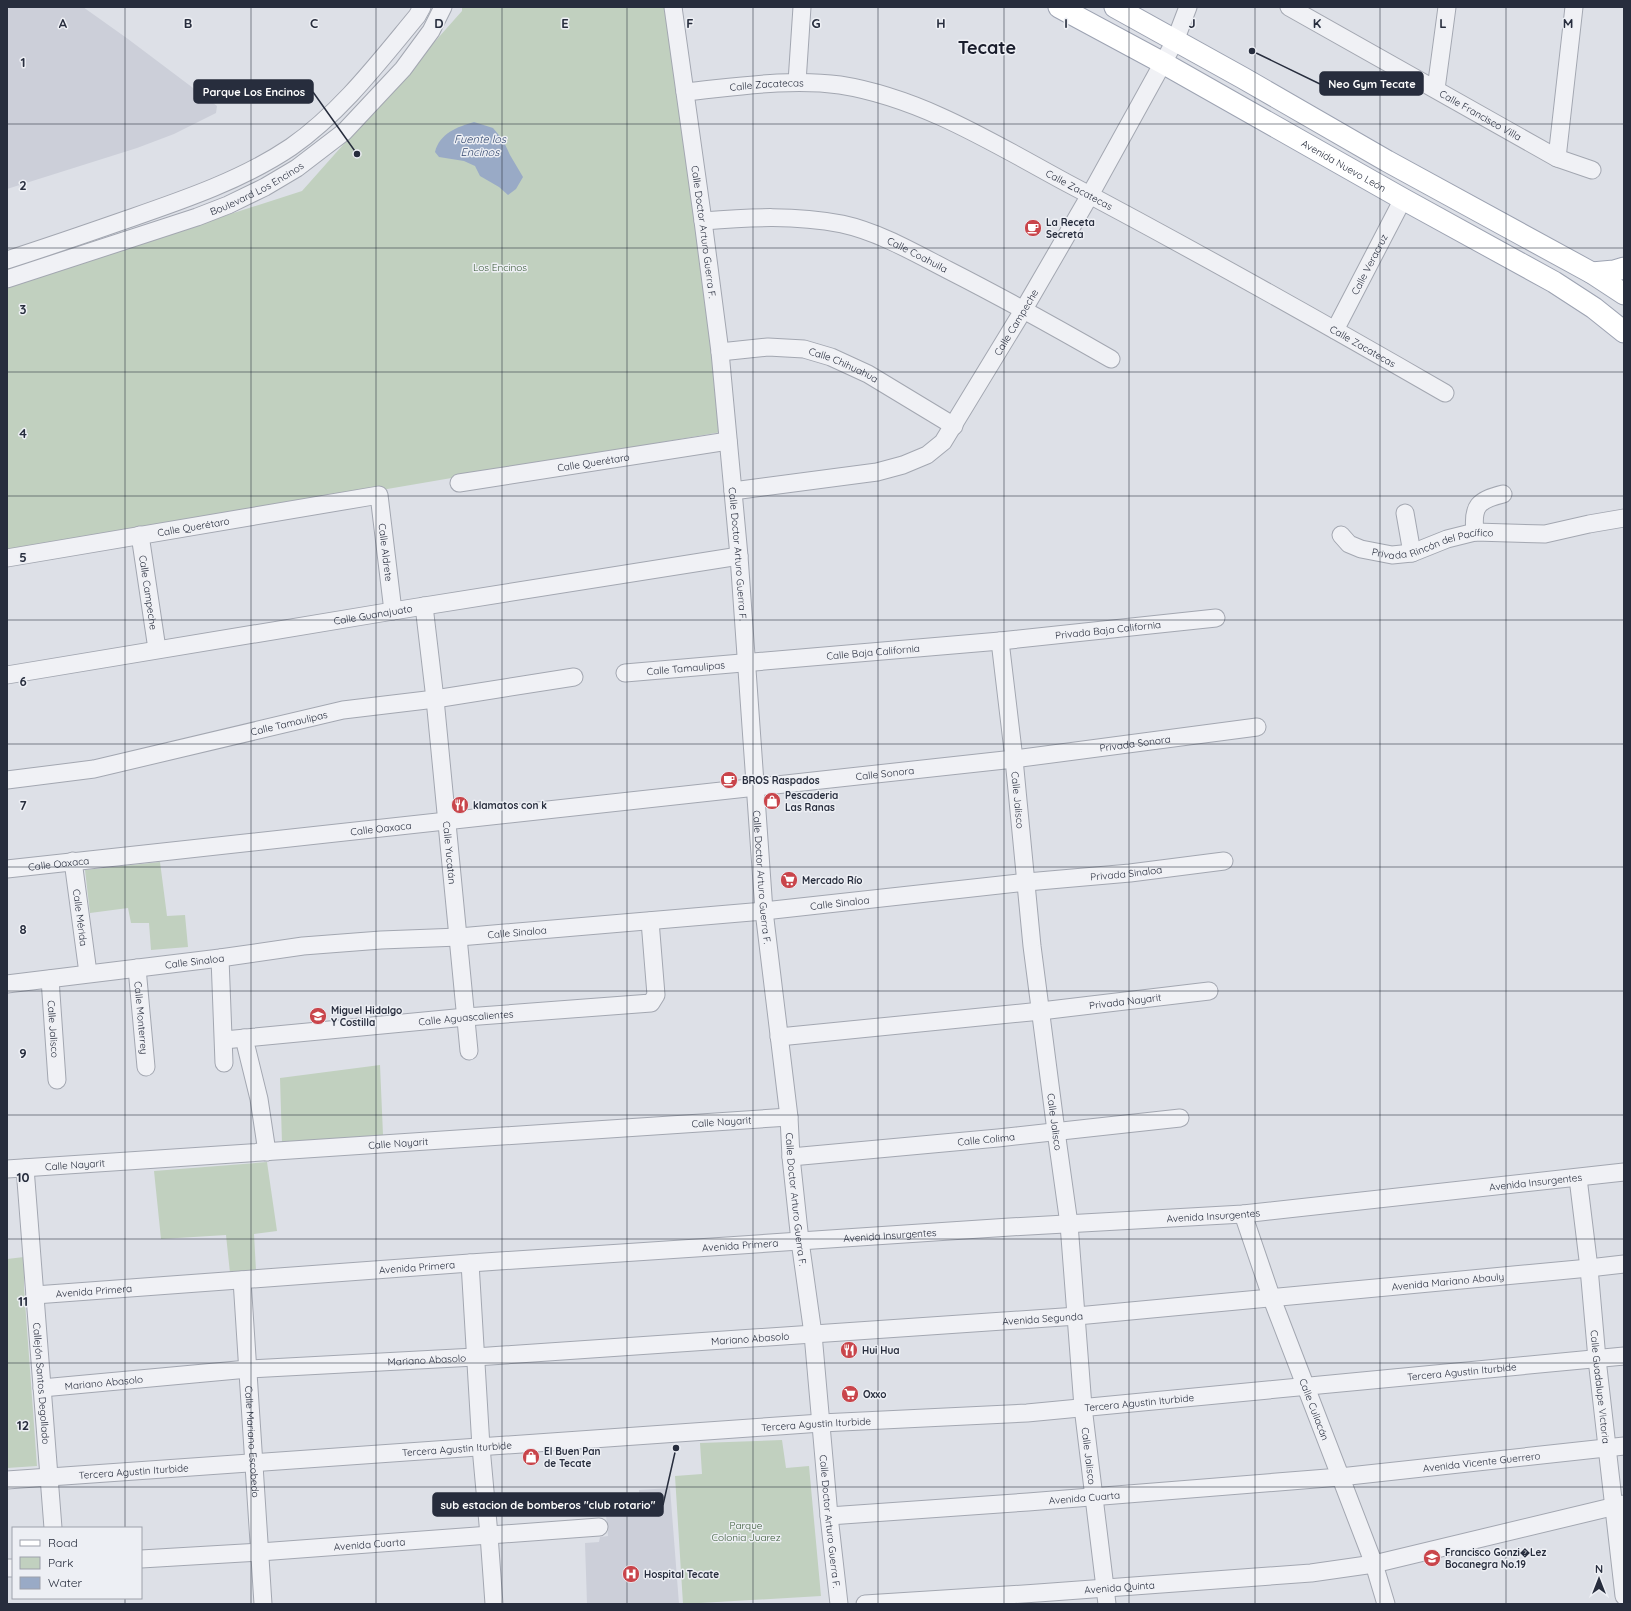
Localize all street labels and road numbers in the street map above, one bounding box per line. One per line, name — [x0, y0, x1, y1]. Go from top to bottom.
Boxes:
street label: Calle Zacatecas — [729, 76, 804, 94]
street label: Calle Francisco Villa — [1437, 87, 1524, 144]
street label: Avenida Nuevo León — [1299, 137, 1388, 195]
street label: Boulevard Los Encinos — [208, 159, 307, 218]
street label: Calle Doctor Arturo Guerra F. — [688, 165, 719, 299]
street label: Calle Zacatecas — [1043, 167, 1115, 213]
street label: Calle Veracruz — [1348, 232, 1391, 297]
street label: Calle Coahuila — [885, 234, 950, 276]
street label: Calle Campeche — [991, 286, 1041, 358]
street label: Calle Zacatecas — [1327, 322, 1398, 371]
street label: Calle Chihuahua — [807, 345, 881, 386]
street label: Calle Querétaro — [556, 450, 631, 475]
street label: Calle Doctor Arturo Guerra F. — [726, 487, 750, 621]
street label: Calle Querétaro — [156, 514, 231, 539]
street label: Calle Aldrete — [375, 523, 395, 583]
street label: Privada Rincón del Pacífico — [1371, 526, 1494, 562]
street label: Calle Campeche — [136, 554, 160, 631]
street label: Calle Guanajuato — [333, 602, 414, 628]
street label: Privada Baja California — [1054, 618, 1162, 642]
street label: Calle Baja California — [826, 642, 920, 663]
street label: Calle Tamaulipas — [646, 658, 726, 678]
street label: Calle Tamaulipas — [249, 708, 329, 739]
street label: Privada Sonora — [1099, 732, 1171, 755]
street label: Calle Sonora — [855, 764, 915, 783]
street label: Calle Jalisco — [1008, 771, 1027, 829]
street label: Calle Doctor Arturo Guerra F. — [750, 810, 774, 945]
street label: Calle Oaxaca — [350, 819, 412, 838]
street label: Calle Yucatán — [440, 821, 459, 885]
street label: Calle Oaxaca — [28, 854, 90, 874]
street label: Privada Sinaloa — [1090, 863, 1163, 883]
street label: Calle Mérida — [70, 888, 90, 947]
street label: Calle Sinaloa — [810, 893, 870, 913]
street label: Calle Sinaloa — [487, 924, 547, 942]
street label: Calle Sinaloa — [164, 951, 225, 972]
street label: Calle Monterrey — [131, 981, 151, 1055]
street label: Privada Nayarit — [1088, 991, 1163, 1012]
street label: Calle Jalisco — [44, 1000, 61, 1058]
street label: Calle Aguascalientes — [418, 1007, 514, 1028]
street label: Calle Jalisco — [1044, 1092, 1065, 1151]
street label: Calle Nayarit — [691, 1113, 752, 1130]
street label: Calle Colima — [957, 1130, 1016, 1149]
street label: Calle Doctor Arturo Guerra F. — [783, 1132, 809, 1267]
street label: Calle Nayarit — [368, 1135, 429, 1152]
street label: Calle Nayarit — [45, 1156, 106, 1173]
street label: Avenida Insurgentes — [1488, 1171, 1583, 1194]
street label: Avenida Insurgentes — [1166, 1206, 1261, 1225]
street label: Avenida Insurgentes — [843, 1226, 937, 1245]
street label: Avenida Primera — [702, 1236, 779, 1255]
street label: Avenida Primera — [378, 1258, 456, 1277]
street label: Avenida Mariano Abauly — [1391, 1270, 1505, 1293]
street label: Avenida Primera — [55, 1282, 132, 1300]
street label: Avenida Segunda — [1002, 1309, 1083, 1328]
street label: Callejón Santos Degollado — [30, 1322, 52, 1445]
street label: Calle Guadalupe Victoria — [1587, 1329, 1613, 1444]
street label: Mariano Abasolo — [711, 1330, 790, 1348]
street label: Mariano Abasolo — [387, 1351, 466, 1369]
street label: Tercera Agustin Iturbide — [1406, 1360, 1518, 1384]
street label: Mariano Abasolo — [64, 1373, 144, 1393]
street label: Calle Culiacán — [1296, 1377, 1332, 1442]
street label: Calle Mariano Escobedo — [242, 1385, 262, 1498]
street label: Tercera Agustin Iturbide — [1084, 1391, 1195, 1414]
street label: Tercera Agustin Iturbide — [761, 1415, 872, 1434]
street label: Calle Jalisco — [1079, 1427, 1098, 1485]
street label: Tercera Agustin Iturbide — [402, 1439, 513, 1459]
street label: Avenida Vicente Guerrero — [1422, 1449, 1541, 1475]
street label: Calle Doctor Arturo Guerra F. — [817, 1454, 843, 1589]
street label: Tercera Agustin Iturbide — [78, 1461, 189, 1482]
street label: Avenida Cuarta — [1048, 1489, 1121, 1507]
street label: Avenida Cuarta — [333, 1535, 406, 1554]
street label: Avenida Quinta — [1084, 1578, 1155, 1597]

